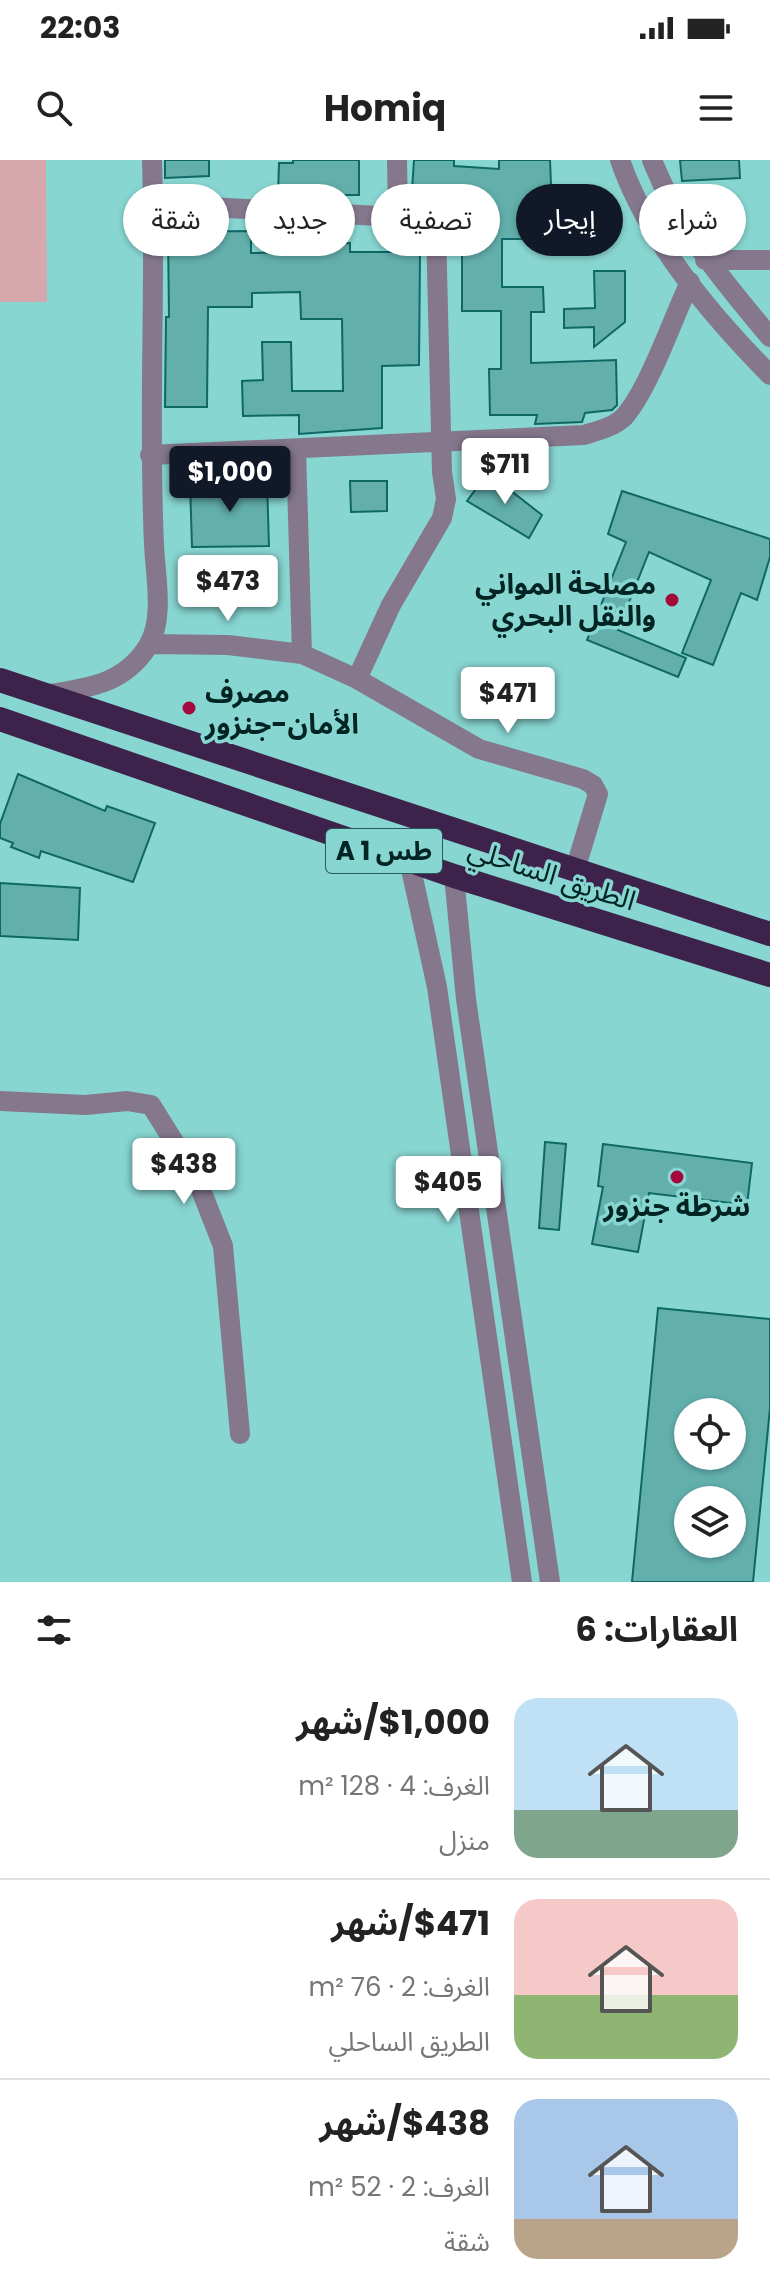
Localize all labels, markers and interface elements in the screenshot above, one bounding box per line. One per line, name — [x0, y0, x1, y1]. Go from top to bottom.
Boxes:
text: 22:03 — [40, 6, 121, 49]
text: Homiq — [324, 83, 446, 134]
icon: search — [32, 86, 76, 130]
icon: menu — [694, 86, 738, 130]
chip: شقة — [123, 184, 229, 256]
chip: جديد — [245, 184, 355, 256]
chip: تصفية — [371, 184, 500, 256]
chip: إيجار — [516, 184, 623, 256]
chip: شراء — [639, 184, 746, 256]
pin: $711 — [458, 438, 552, 506]
pin: $1,000 — [165, 446, 295, 514]
text: $711 — [480, 446, 530, 482]
text: $1,000 — [187, 454, 273, 490]
pin: $473 — [181, 555, 275, 623]
text: $473 — [196, 563, 260, 599]
place label: مصلحة المواني والنقل البحري — [475, 565, 656, 638]
marker: مصلحة المواني والنقل البحري — [663, 591, 681, 609]
pin: $471 — [461, 667, 555, 735]
place label: مصرف الأمان-جنزور — [204, 673, 359, 744]
text: $471 — [479, 675, 537, 711]
marker: مصرف الأمان-جنزور — [180, 699, 198, 717]
road number: A 1 طس — [326, 829, 442, 873]
street label: الطريق الساحلي — [463, 830, 641, 922]
pin: $438 — [137, 1138, 231, 1206]
text: $438 — [150, 1146, 218, 1182]
pin: $405 — [401, 1156, 495, 1224]
text: $405 — [414, 1164, 482, 1200]
marker: شرطة جنزور — [668, 1168, 686, 1186]
place label: شرطة جنزور — [603, 1187, 750, 1226]
map controls — [674, 1398, 746, 1558]
button: locate — [674, 1398, 746, 1470]
button: layers — [674, 1486, 746, 1558]
text: العقارات: 6 — [575, 1605, 738, 1653]
icon: filters — [32, 1608, 76, 1652]
text: $1,000/شهر — [296, 1698, 490, 1746]
icon: home — [578, 1730, 674, 1826]
text: الغرف: 4 · 128 m² — [298, 1768, 490, 1804]
text: منزل — [439, 1823, 490, 1859]
text: $471/شهر — [331, 1899, 490, 1947]
icon: home — [578, 1931, 674, 2027]
text: الغرف: 2 · 76 m² — [309, 1969, 490, 2005]
text: الطريق الساحلي — [328, 2024, 490, 2060]
text: $438/شهر — [320, 2099, 490, 2147]
icon: home — [578, 2131, 674, 2227]
text: الغرف: 2 · 52 m² — [308, 2169, 490, 2205]
text: شقة — [444, 2224, 490, 2260]

